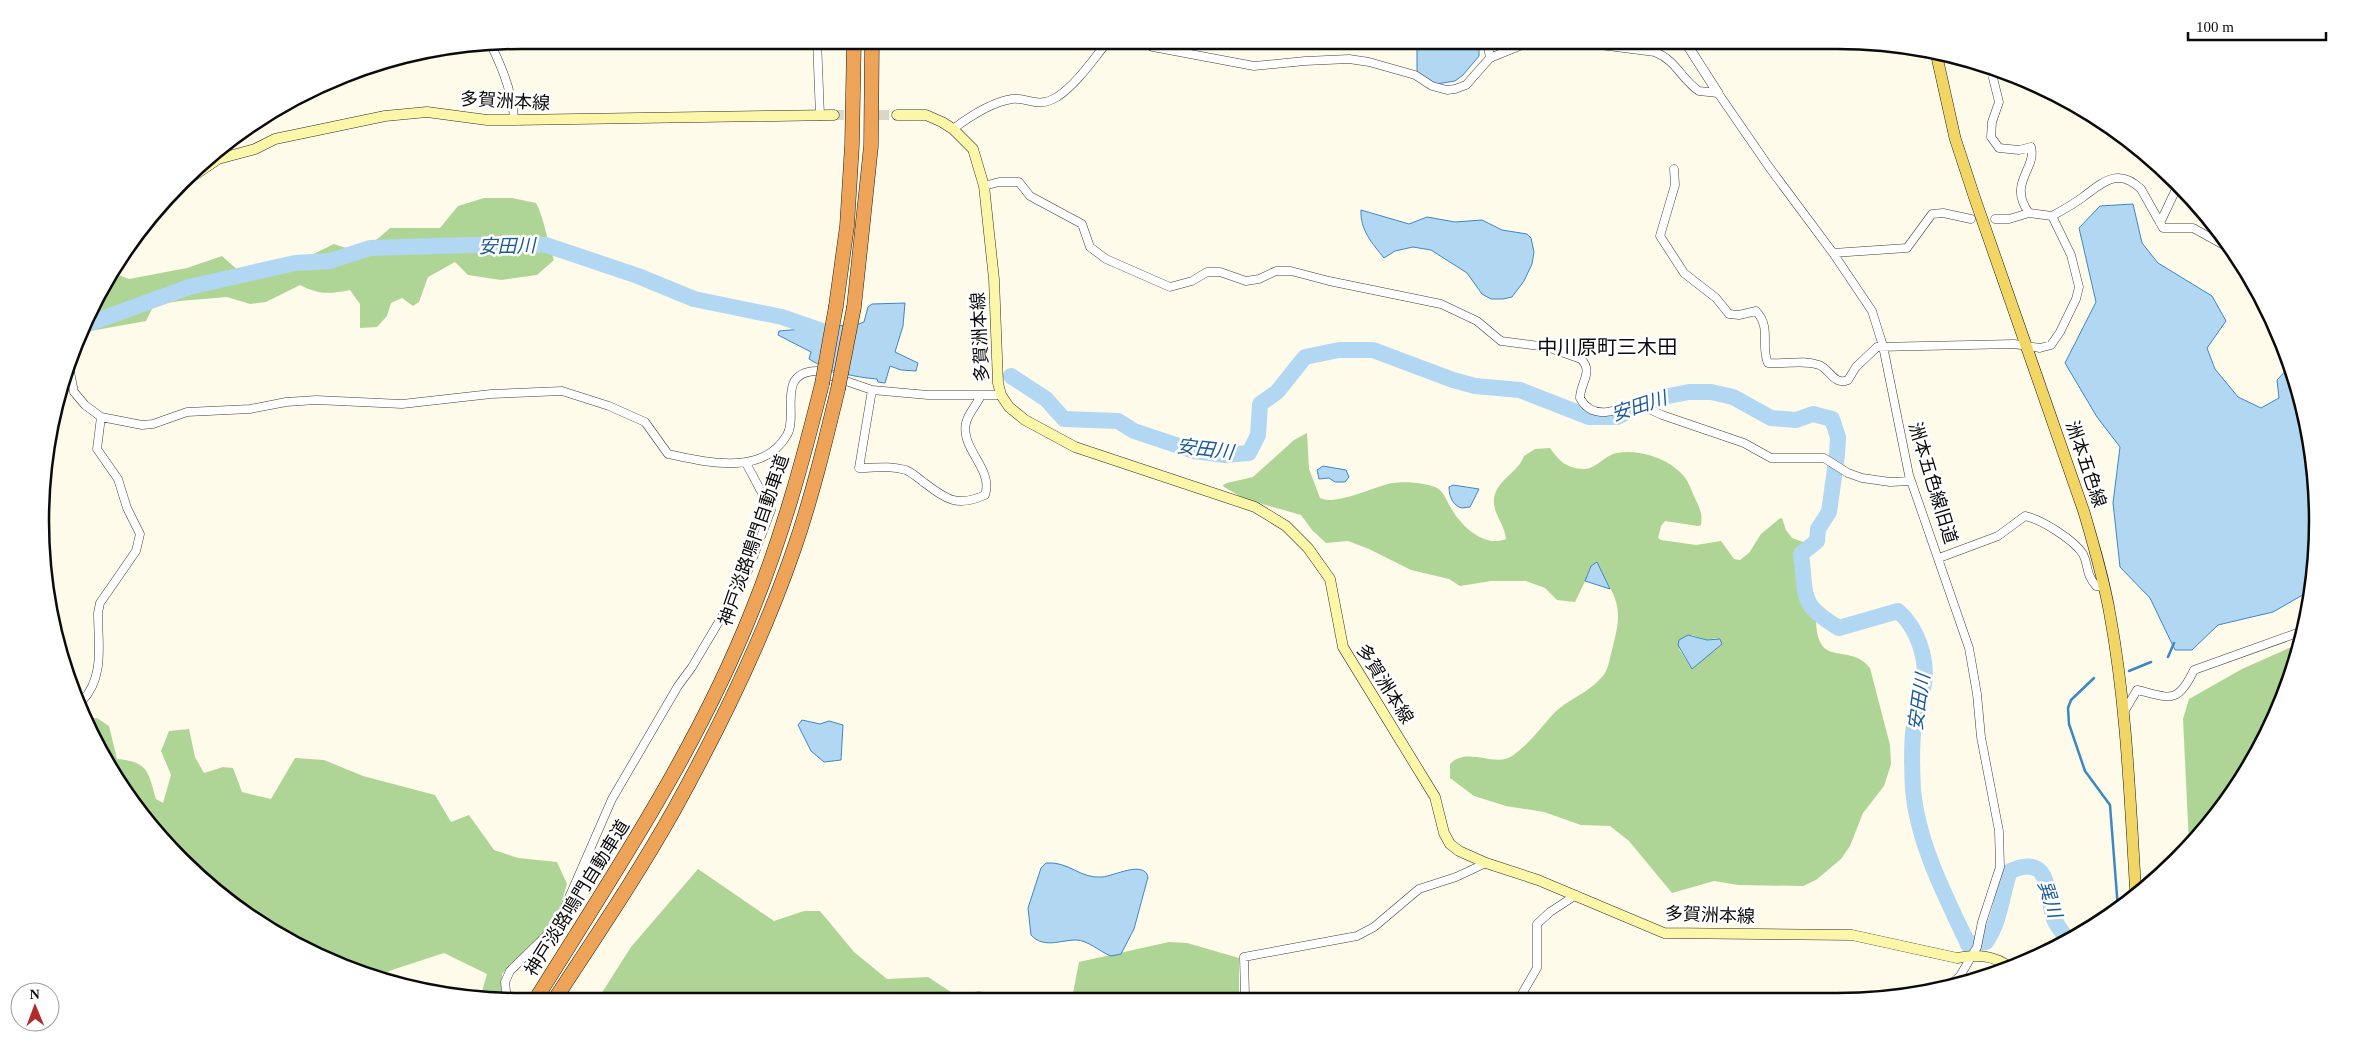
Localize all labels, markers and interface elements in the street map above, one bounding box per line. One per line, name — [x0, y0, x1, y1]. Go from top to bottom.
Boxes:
scale bar — [2188, 10, 2326, 42]
text: 100 m — [2196, 19, 2234, 35]
street label: 多賀洲本線 — [460, 89, 550, 113]
water label: 安田川 — [478, 235, 538, 257]
street label: 多賀洲本線 — [968, 292, 992, 382]
district label: 中川原町三木田 — [1537, 336, 1677, 358]
water label: 安田川 — [1609, 387, 1671, 425]
street label: 洲本五色線 — [2062, 418, 2110, 510]
street label: 洲本五色線旧道 — [1905, 420, 1961, 546]
water label: 安田川 — [1175, 435, 1237, 463]
street label: 神戸淡路鳴門自動車道 — [715, 452, 793, 628]
street label: 多賀洲本線 — [1353, 641, 1417, 727]
water label: 安田川 — [1905, 670, 1934, 732]
street label: 神戸淡路鳴門自動車道 — [521, 816, 633, 980]
water label: 巽川 — [2034, 878, 2066, 922]
street label: 多賀洲本線 — [1665, 903, 1755, 927]
north arrow — [10, 982, 60, 1032]
text: N — [30, 987, 40, 1002]

